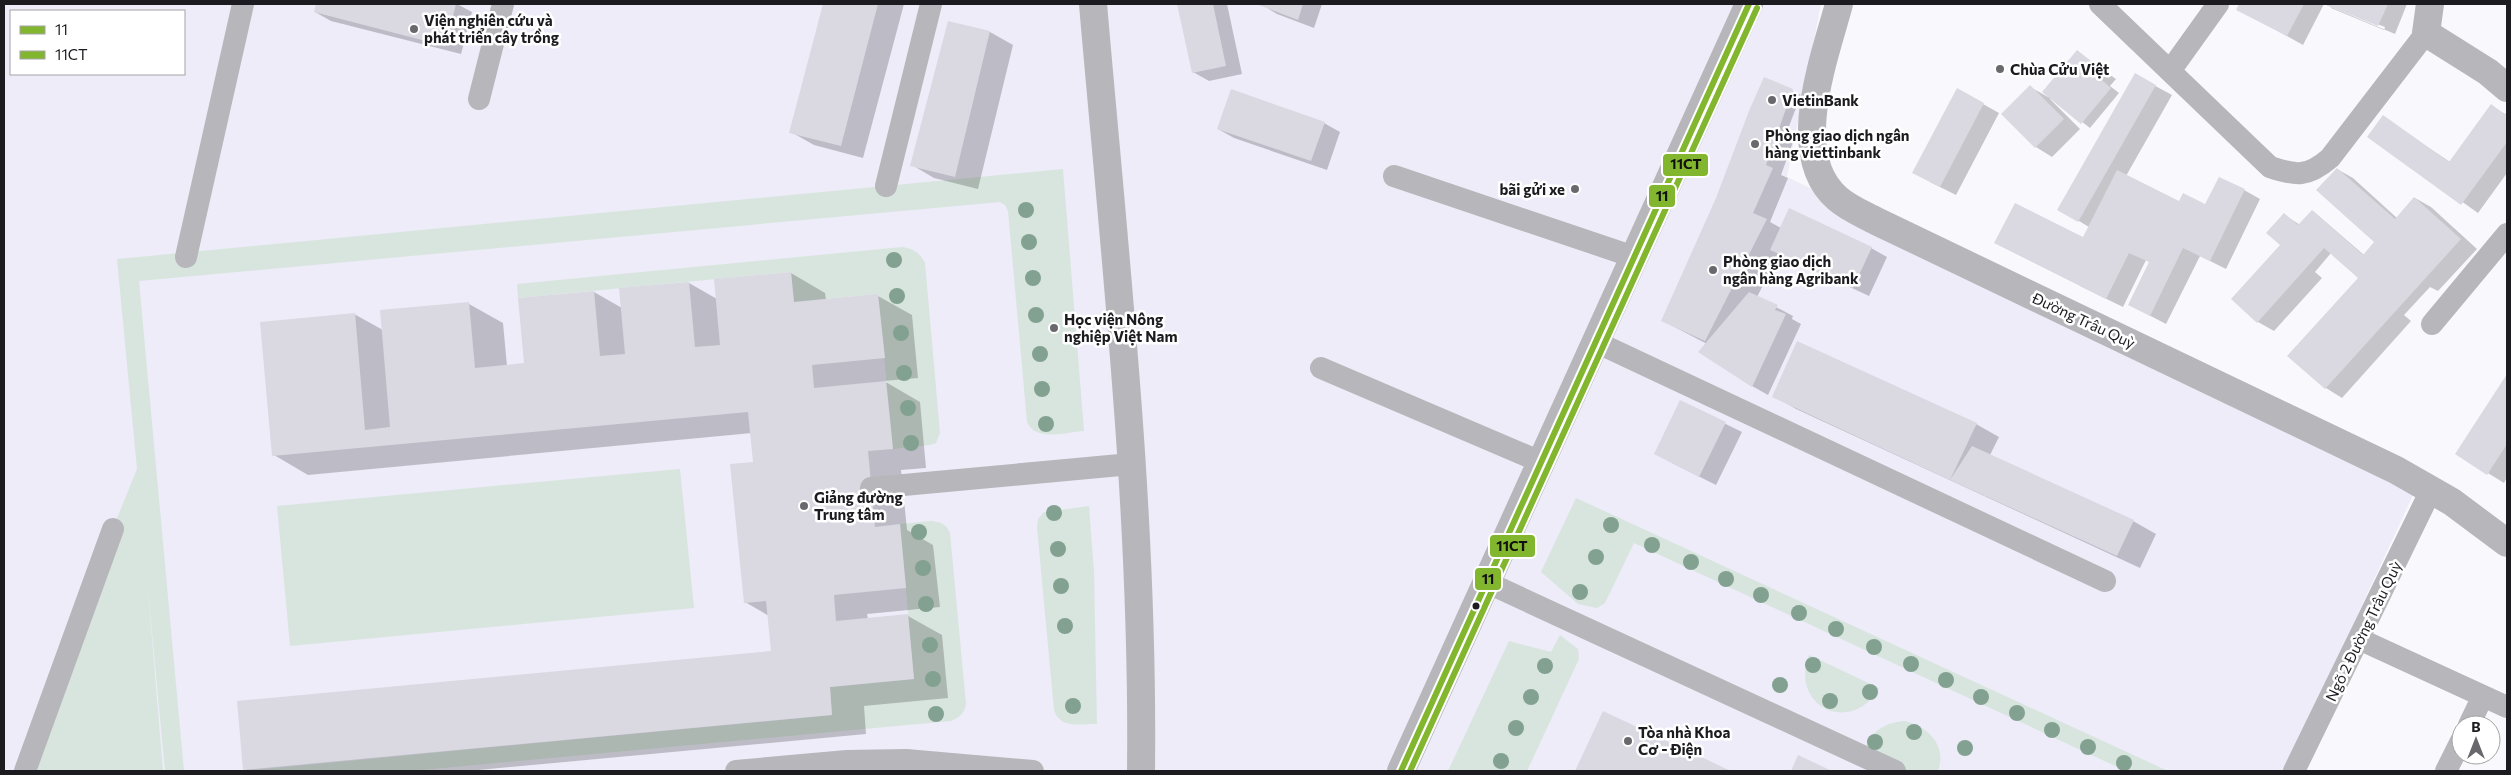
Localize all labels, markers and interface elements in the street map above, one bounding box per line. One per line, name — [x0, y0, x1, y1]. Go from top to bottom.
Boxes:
legend — [10, 10, 185, 75]
place label: Viện nghiên cứu và phát triển cây trồng — [424, 11, 559, 46]
text: 11 — [55, 20, 68, 38]
marker: Viện nghiên cứu và phát triển cây trồng — [408, 23, 420, 35]
text: 11CT — [55, 45, 88, 63]
place label: Chùa Cửu Việt — [2010, 60, 2109, 79]
marker: Chùa Cửu Việt — [1994, 63, 2006, 75]
place label: VietinBank — [1782, 91, 1859, 109]
marker: VietinBank — [1766, 94, 1778, 106]
place label: Phòng giao dịch ngân hàng viettinbank — [1765, 126, 1909, 161]
marker: Phòng giao dịch ngân hàng viettinbank — [1749, 138, 1761, 150]
line badge: 11CT — [1662, 153, 1709, 177]
text: 11CT — [1670, 155, 1702, 172]
place label: bãi gửi xe — [1499, 180, 1565, 198]
marker: bãi gửi xe — [1569, 183, 1581, 195]
line badge: 11 — [1648, 184, 1676, 208]
text: 11 — [1656, 187, 1668, 204]
place label: Phòng giao dịch ngân hàng Agribank — [1723, 252, 1859, 287]
marker: Phòng giao dịch ngân hàng Agribank — [1707, 264, 1719, 276]
street label: Đường Trâu Quỳ — [2029, 288, 2138, 352]
place label: Học viện Nông nghiệp Việt Nam — [1064, 310, 1178, 346]
marker: Học viện Nông nghiệp Việt Nam — [1048, 322, 1060, 334]
place label: Giảng đường Trung tâm — [814, 488, 903, 523]
marker: Giảng đường Trung tâm — [798, 500, 810, 512]
line badge: 11CT — [1489, 534, 1536, 558]
text: 11CT — [1496, 537, 1528, 554]
street label: Ngõ 2 Đường Trâu Quỳ — [2321, 558, 2405, 704]
line badge: 11 — [1474, 567, 1502, 591]
text: 11 — [1482, 570, 1494, 587]
unlabelled marker — [1471, 601, 1481, 611]
north arrow — [2451, 715, 2501, 765]
text: B — [2471, 718, 2481, 735]
place label: Tòa nhà Khoa Cơ - Điện — [1638, 723, 1730, 759]
marker: Tòa nhà Khoa Cơ - Điện — [1622, 735, 1634, 747]

